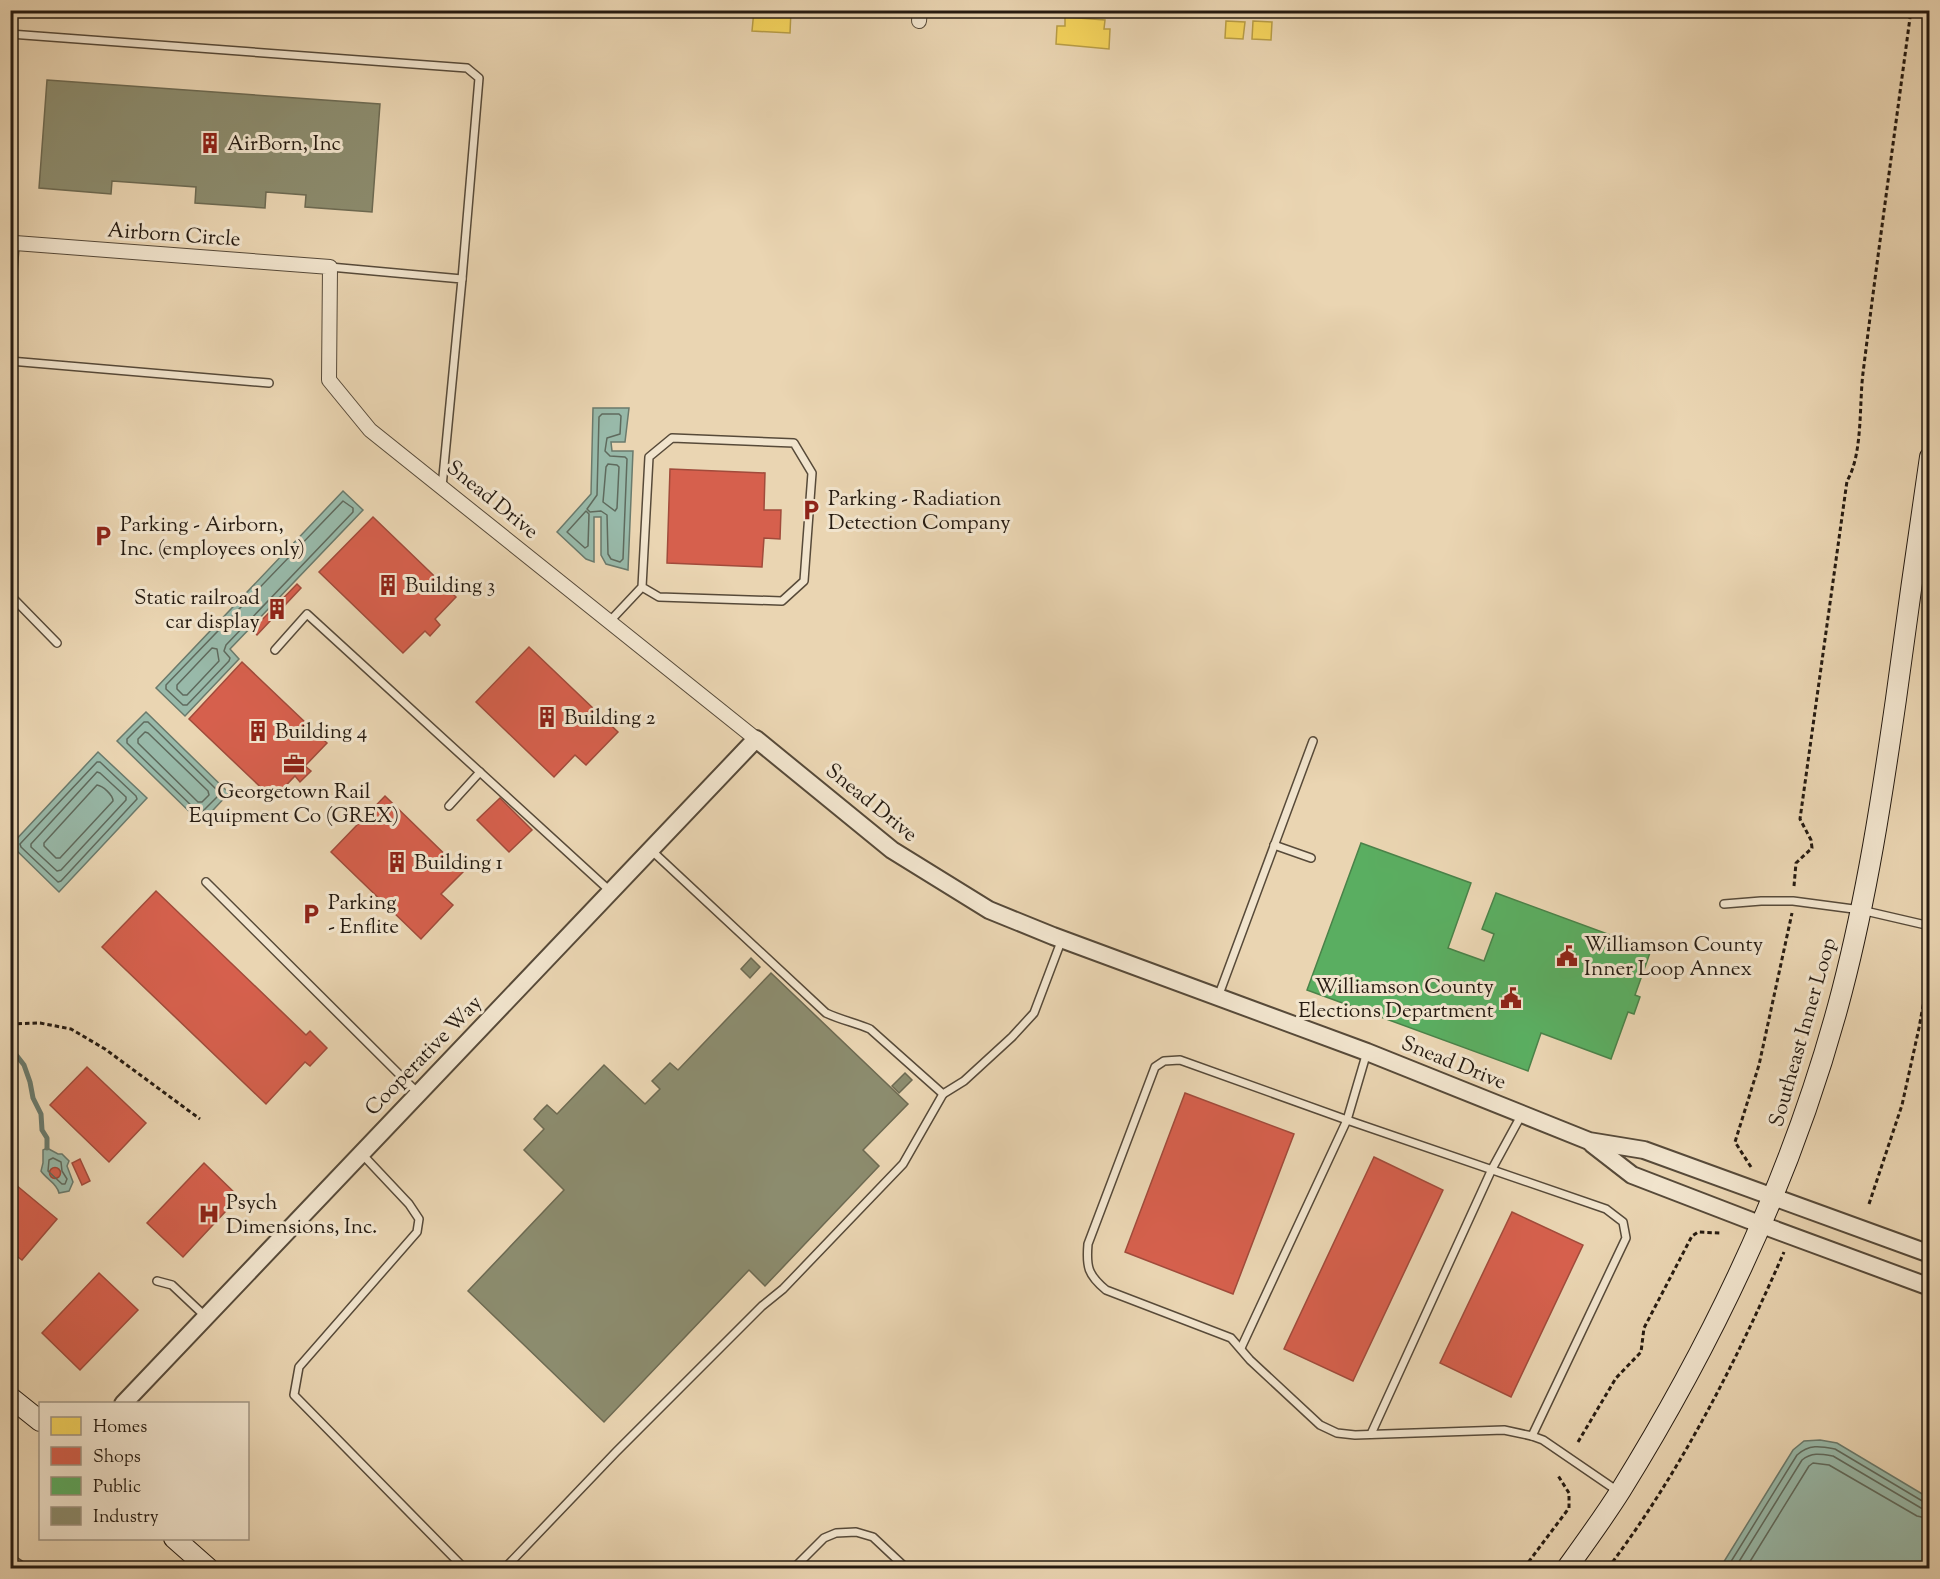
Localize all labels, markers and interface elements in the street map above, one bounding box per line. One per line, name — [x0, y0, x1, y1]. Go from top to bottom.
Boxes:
place label: AirBorn, Inc — [227, 130, 341, 160]
building icon: AirBorn, Inc — [198, 131, 222, 155]
street label: Airborn Circle — [106, 216, 241, 256]
street label: Snead Drive — [439, 454, 544, 547]
place label: Parking - Radiation Detection Company — [828, 485, 1011, 539]
parking icon: Parking - Radiation Detection Company — [799, 498, 823, 522]
place label: Parking - Airborn, Inc. (employees only) — [120, 511, 305, 565]
parking icon: Parking - Airborn, Inc. (employees only) — [91, 524, 115, 548]
place label: Building 3 — [405, 572, 495, 602]
building icon: Building 3 — [376, 573, 400, 597]
place label: Static railroad car display — [134, 584, 261, 638]
building icon: Static railroad car display — [265, 597, 289, 621]
place label: Building 2 — [564, 704, 656, 734]
building icon: Building 2 — [535, 705, 559, 729]
place label: Building 4 — [275, 718, 367, 748]
building icon: Building 4 — [246, 719, 270, 743]
office icon: Georgetown Rail Equipment Co (GREX) — [282, 752, 306, 776]
street label: Snead Drive — [818, 757, 923, 850]
place label: Georgetown Rail Equipment Co (GREX) — [189, 778, 399, 832]
place label: Building 1 — [414, 849, 503, 879]
building icon: Building 1 — [385, 850, 409, 874]
place label: Parking - Enflite — [328, 889, 399, 943]
parking icon: Parking - Enflite — [299, 902, 323, 926]
place label: Williamson County Inner Loop Annex — [1584, 931, 1764, 985]
street label: Southeast Inner Loop — [1763, 934, 1845, 1131]
public building icon: Williamson County Inner Loop Annex — [1555, 944, 1579, 968]
place label: Williamson County Elections Department — [1298, 973, 1495, 1027]
public building icon: Williamson County Elections Department — [1499, 986, 1523, 1010]
street label: Cooperative Way — [359, 989, 490, 1123]
street label: Snead Drive — [1396, 1029, 1510, 1099]
place label: Psych Dimensions, Inc. — [226, 1189, 377, 1243]
hospital icon: Psych Dimensions, Inc. — [197, 1202, 221, 1226]
legend — [39, 1402, 249, 1540]
text: Homes — [93, 1415, 147, 1441]
text: Shops — [93, 1445, 141, 1471]
text: Public — [93, 1475, 141, 1501]
text: Industry — [93, 1505, 159, 1531]

